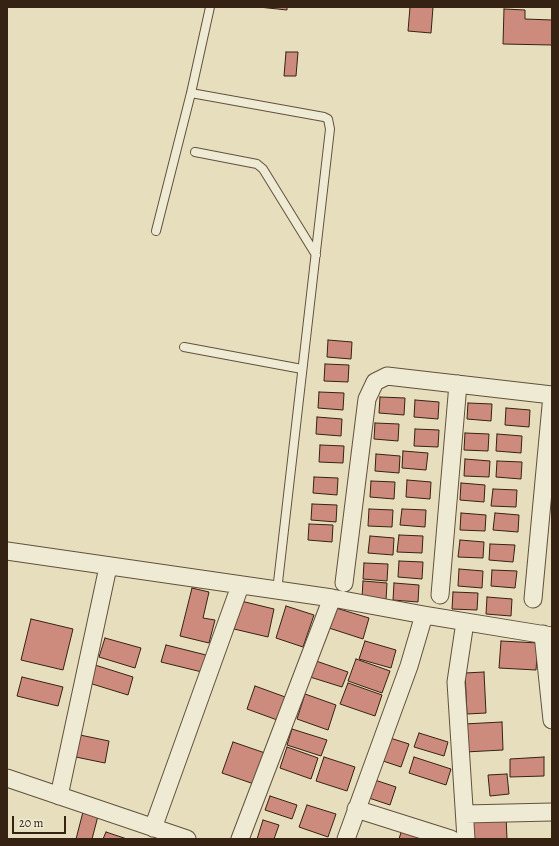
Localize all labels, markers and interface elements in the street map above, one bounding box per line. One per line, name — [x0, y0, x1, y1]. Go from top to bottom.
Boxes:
scale bar — [14, 808, 68, 834]
text: 20 m — [19, 815, 43, 831]

